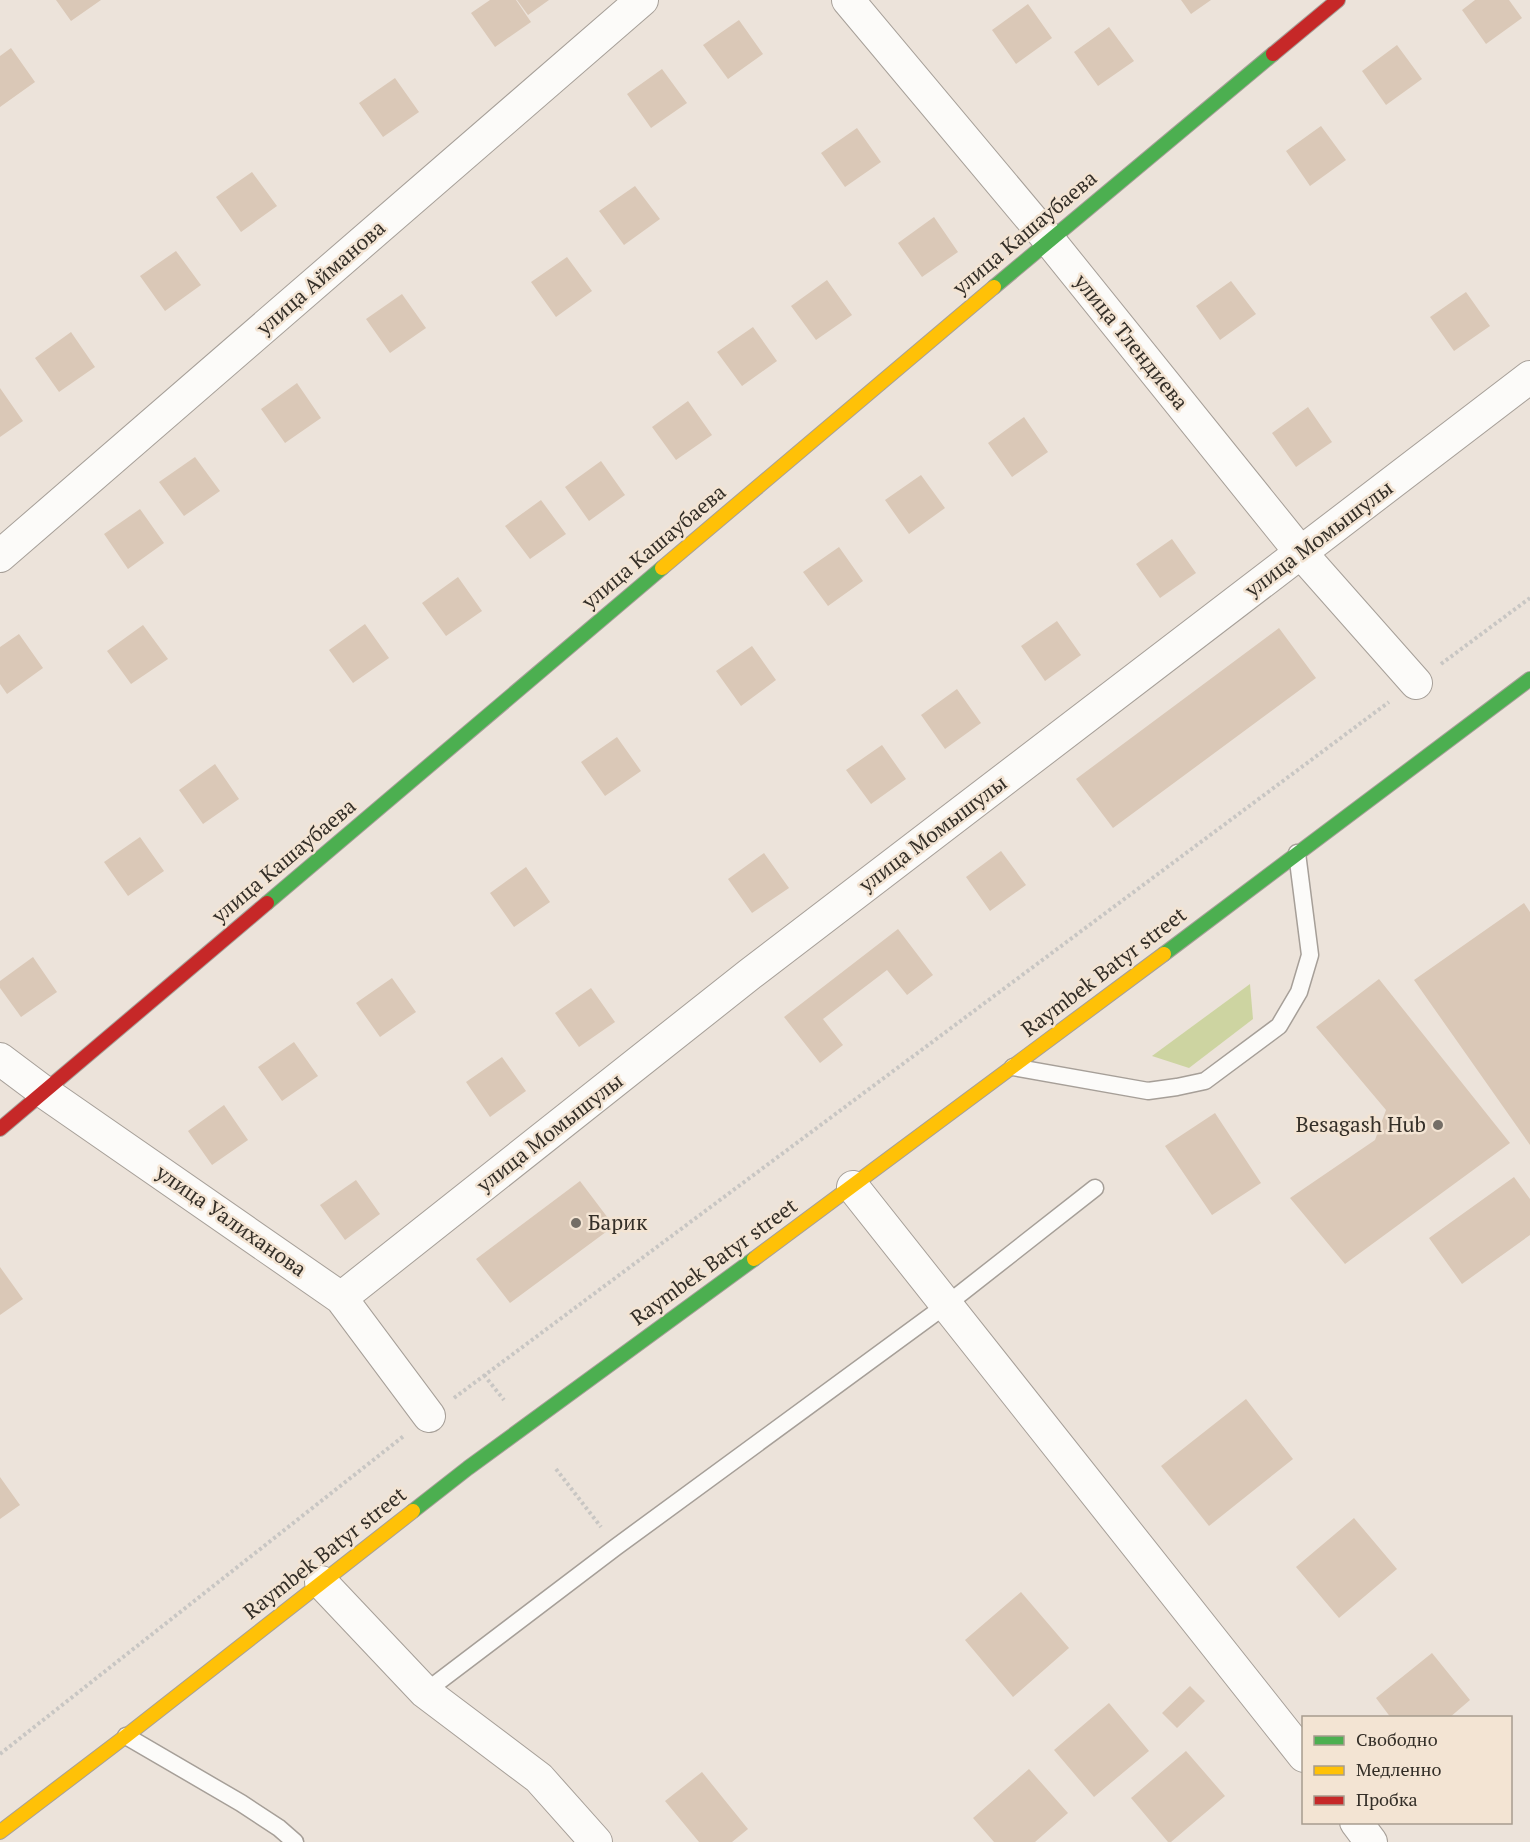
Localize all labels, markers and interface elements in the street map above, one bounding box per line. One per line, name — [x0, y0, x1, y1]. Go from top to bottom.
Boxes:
street label: улица Кашаубаева — [946, 163, 1103, 301]
street label: улица Айманова — [249, 213, 391, 342]
street label: улица Тлендиева — [1068, 267, 1195, 415]
street label: улица Момышулы — [1238, 473, 1398, 604]
street label: улица Кашаубаева — [575, 477, 732, 615]
street label: улица Момышулы — [852, 768, 1012, 899]
street label: улица Кашаубаева — [205, 791, 362, 929]
street label: Raymbek Batyr street — [1015, 900, 1192, 1042]
street label: улица Момышулы — [470, 1066, 628, 1199]
place label: Besagash Hub — [1296, 1110, 1426, 1138]
marker: Besagash Hub — [1431, 1118, 1445, 1132]
street label: улица Уалиханова — [150, 1157, 313, 1283]
street label: Raymbek Batyr street — [624, 1191, 803, 1331]
place label: Барик — [588, 1208, 648, 1236]
marker: Барик — [569, 1216, 583, 1230]
street label: Raymbek Batyr street — [237, 1480, 412, 1625]
legend — [1302, 1716, 1512, 1824]
text: Свободно — [1356, 1727, 1438, 1751]
text: Медленно — [1356, 1757, 1442, 1781]
text: Пробка — [1356, 1787, 1418, 1811]

